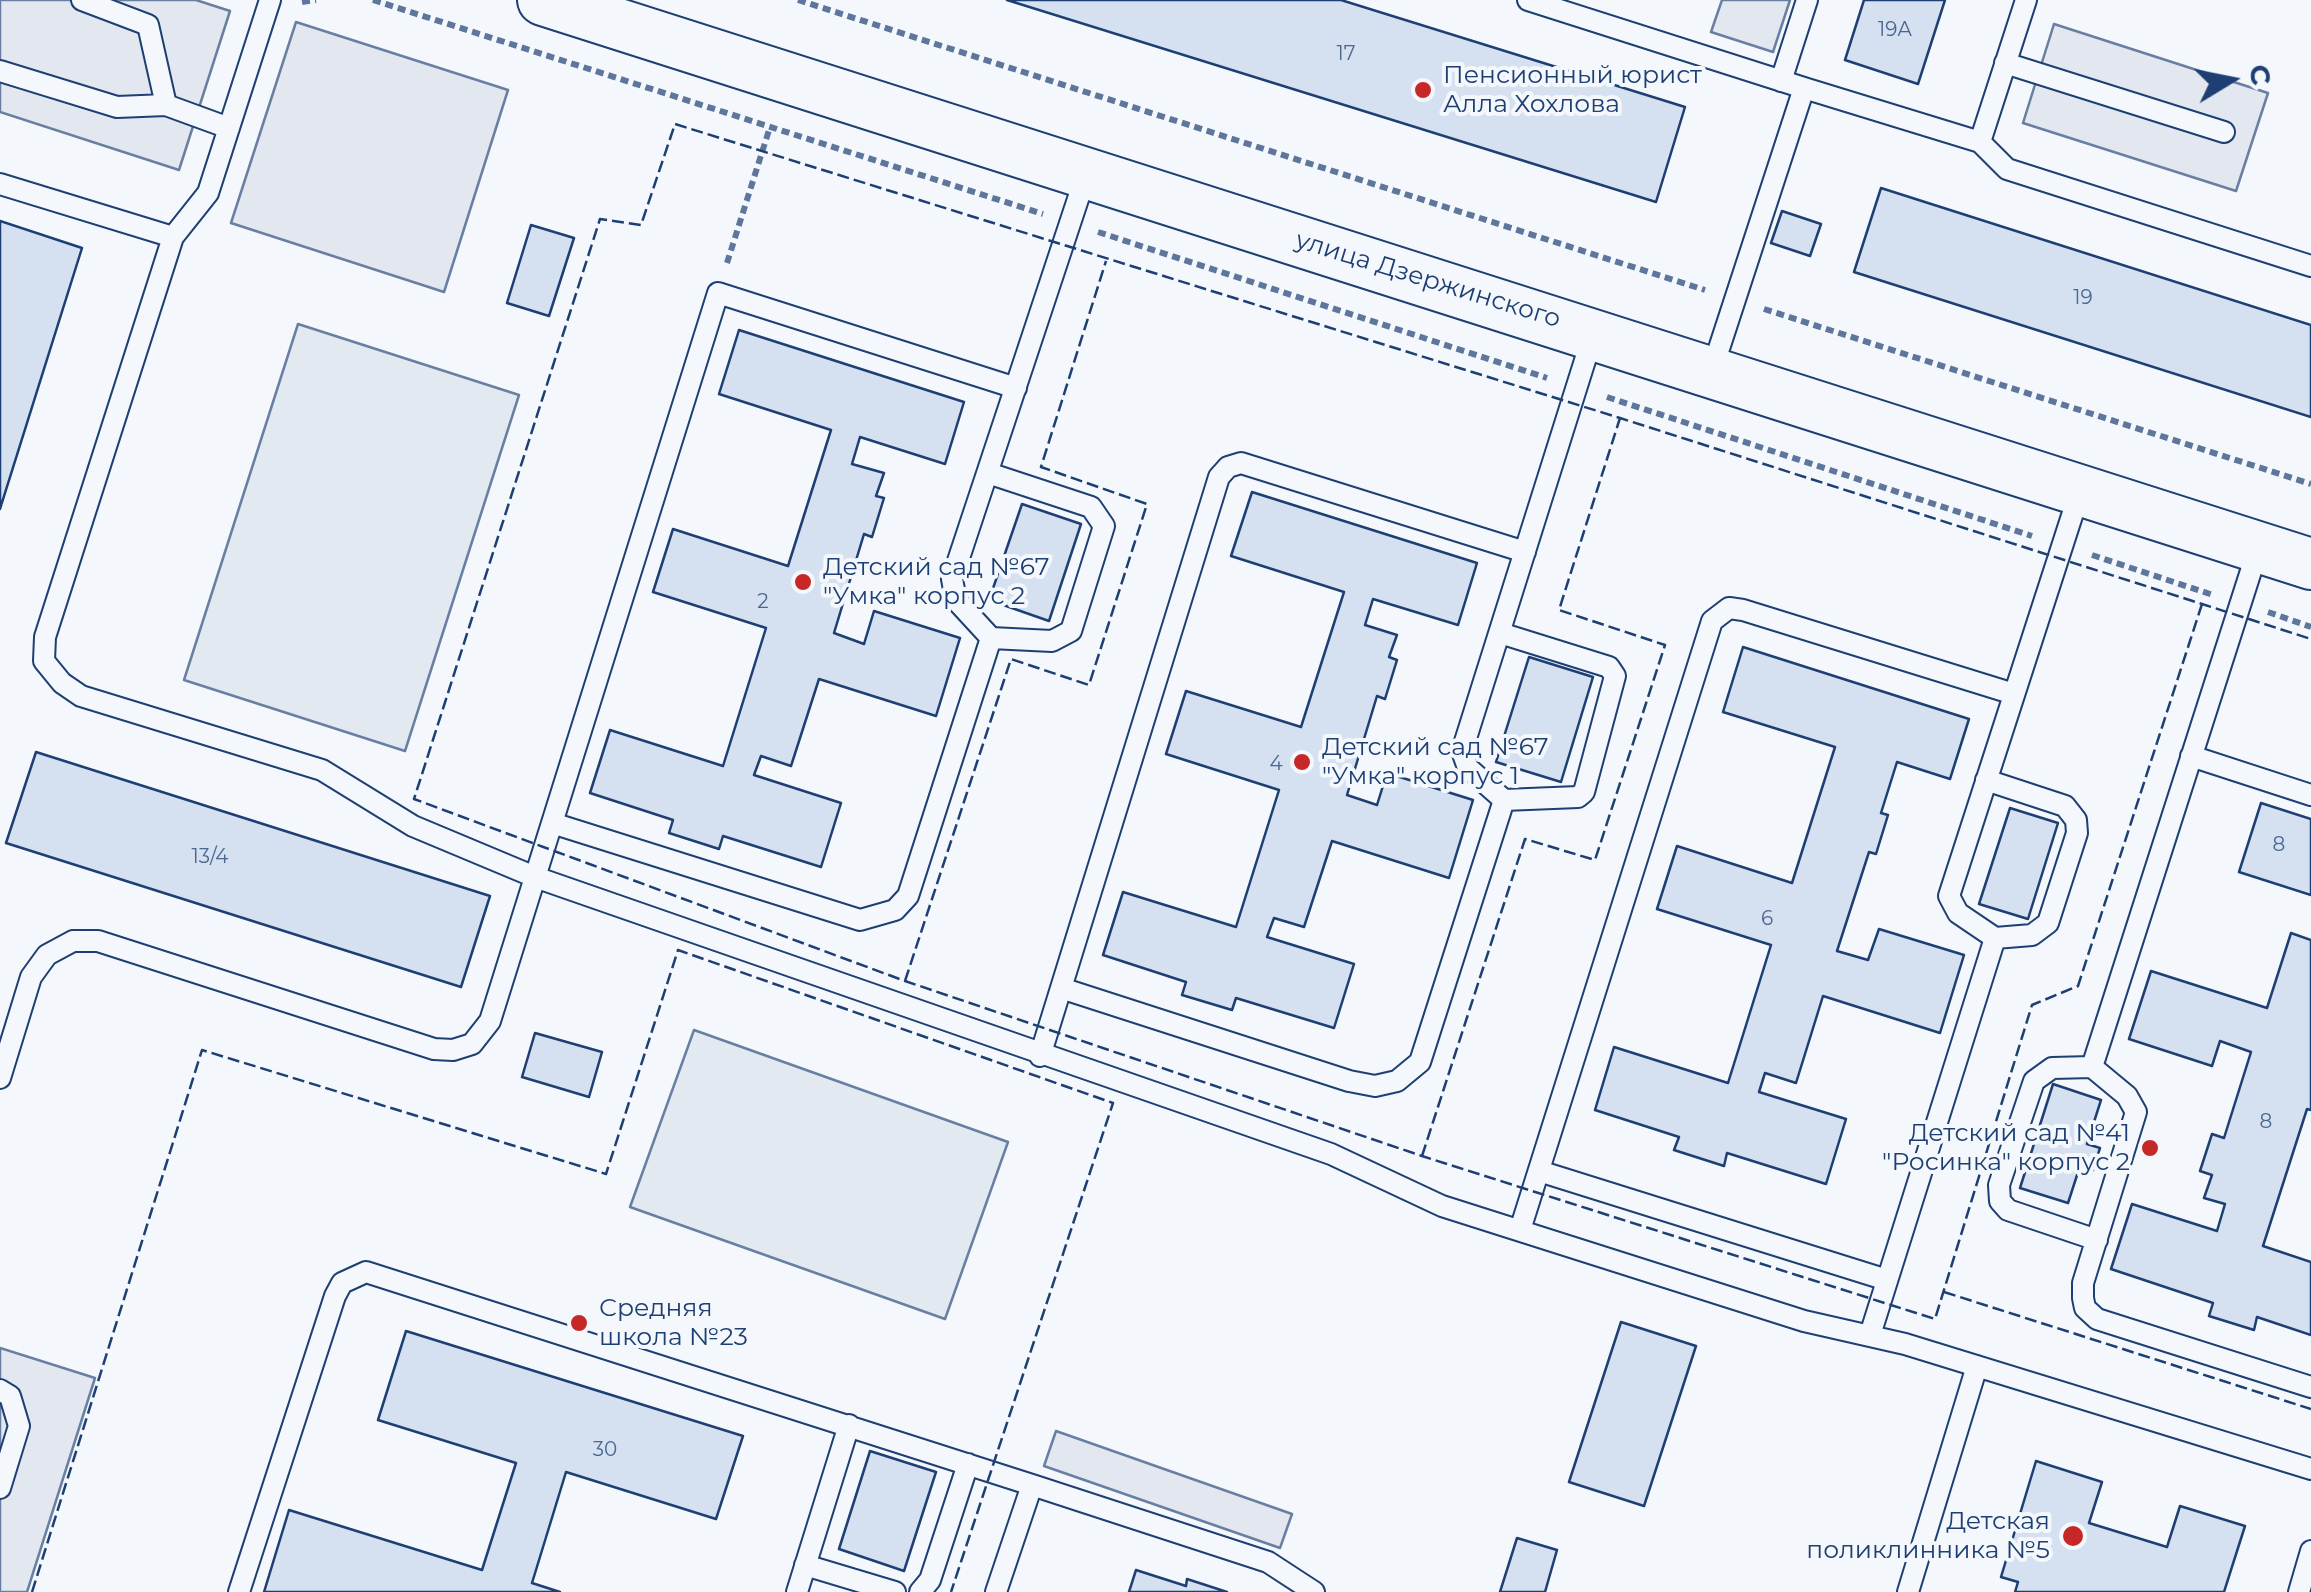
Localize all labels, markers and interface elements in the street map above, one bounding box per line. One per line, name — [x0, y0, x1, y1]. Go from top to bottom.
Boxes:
house number: 19А — [1878, 18, 1912, 42]
north arrow — [2181, 30, 2281, 130]
house number: 17 — [1337, 42, 1355, 66]
place label: Пенсионный юрист Алла Хохлова — [1443, 61, 1702, 120]
text: С — [2242, 62, 2279, 88]
marker: Пенсионный юрист Алла Хохлова — [1412, 79, 1434, 101]
street label: улица Дзержинского — [1292, 225, 1564, 335]
house number: 19 — [2073, 286, 2093, 310]
place label: Детский сад №67 "Умка" корпус 2 — [823, 553, 1050, 612]
marker: Детский сад №67 "Умка" корпус 2 — [792, 571, 814, 593]
house number: 2 — [757, 590, 769, 614]
place label: Детский сад №67 "Умка" корпус 1 — [1322, 733, 1549, 792]
marker: Детский сад №67 "Умка" корпус 1 — [1291, 751, 1313, 773]
house number: 4 — [1269, 752, 1283, 776]
house number: 8 — [2273, 833, 2285, 857]
house number: 13/4 — [191, 845, 229, 869]
house number: 6 — [1761, 907, 1773, 931]
house number: 8 — [2260, 1110, 2272, 1134]
place label: Детский сад №41 "Росинка" корпус 2 — [1882, 1119, 2130, 1178]
marker: Детский сад №41 "Росинка" корпус 2 — [2139, 1137, 2161, 1159]
place label: Средняя школа №23 — [599, 1294, 748, 1353]
marker: Средняя школа №23 — [568, 1312, 590, 1334]
house number: 30 — [593, 1438, 617, 1462]
place label: Детская поликлинника №5 — [1806, 1507, 2050, 1566]
marker: Детская поликлинника №5 — [2060, 1523, 2086, 1549]

